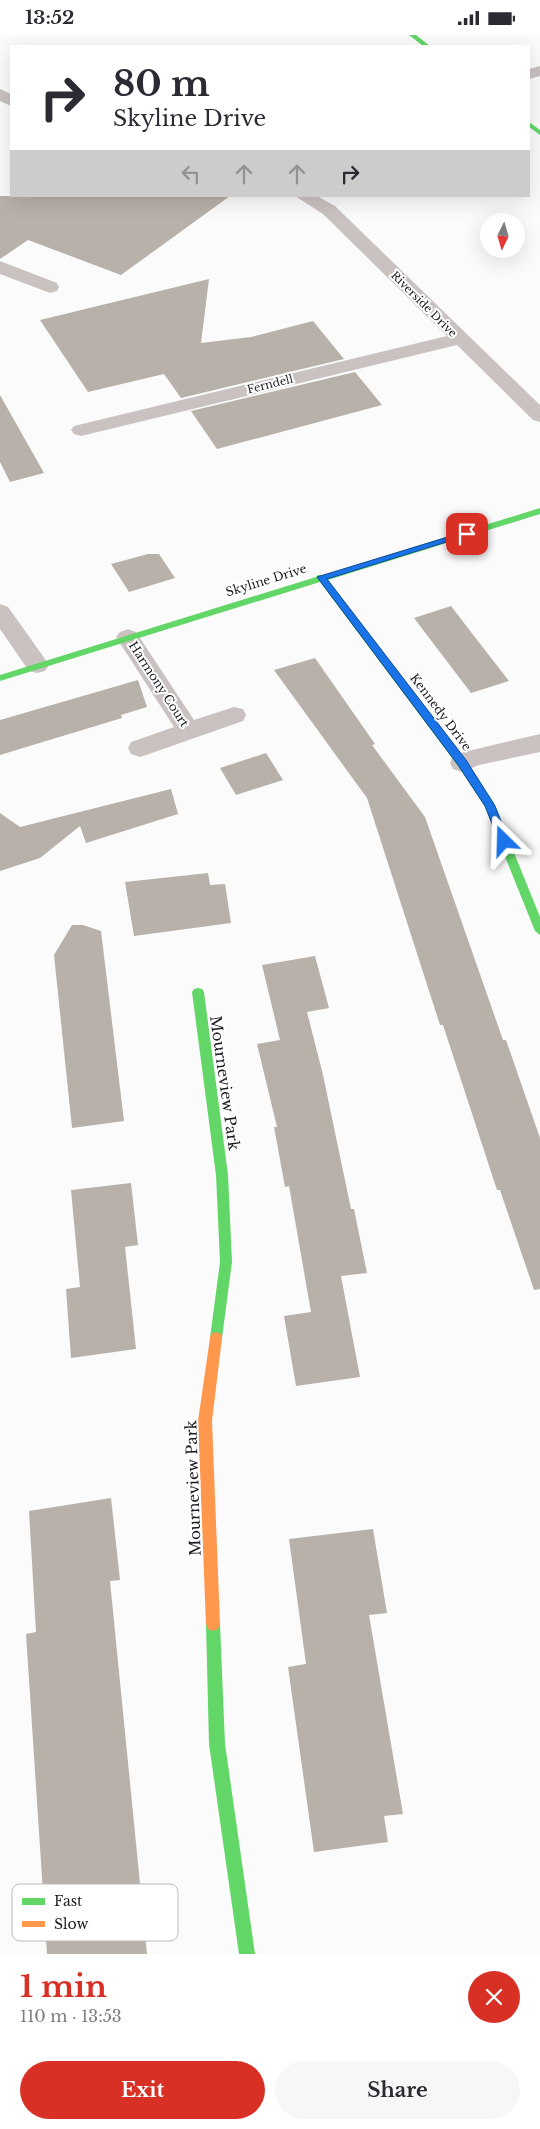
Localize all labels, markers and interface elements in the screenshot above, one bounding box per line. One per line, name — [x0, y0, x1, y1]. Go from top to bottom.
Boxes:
text: 13:52 — [25, 6, 74, 29]
text: 80 m — [113, 62, 210, 105]
icon: right — [30, 65, 95, 130]
text: Skyline Drive — [113, 105, 266, 132]
icon: left — [177, 160, 205, 188]
icon: ahead — [230, 160, 258, 188]
icon: ahead — [283, 160, 311, 188]
icon: right — [336, 160, 364, 188]
north arrow — [480, 213, 525, 257]
map controls — [480, 213, 525, 258]
street label: Riverside Drive — [388, 268, 460, 340]
street label: Ferndell — [246, 371, 295, 396]
pin — [446, 513, 488, 555]
icon: arrive — [453, 520, 481, 548]
street label: Skyline Drive — [224, 561, 308, 599]
street label: Harmony Court — [126, 639, 192, 730]
street label: Kennedy Drive — [407, 671, 475, 754]
position arrow — [477, 814, 529, 866]
street label: Mourneview Park — [206, 1014, 244, 1152]
street label: Mourneview Park — [181, 1419, 205, 1556]
legend — [12, 1884, 178, 1941]
text: Fast — [54, 1892, 83, 1910]
text: Slow — [54, 1915, 88, 1933]
text: 1 min — [20, 1968, 107, 2005]
button: close — [468, 1971, 520, 2023]
text: 110 m · 13:53 — [20, 2006, 122, 2026]
button: Exit — [20, 2061, 265, 2119]
button: Share — [275, 2061, 520, 2119]

